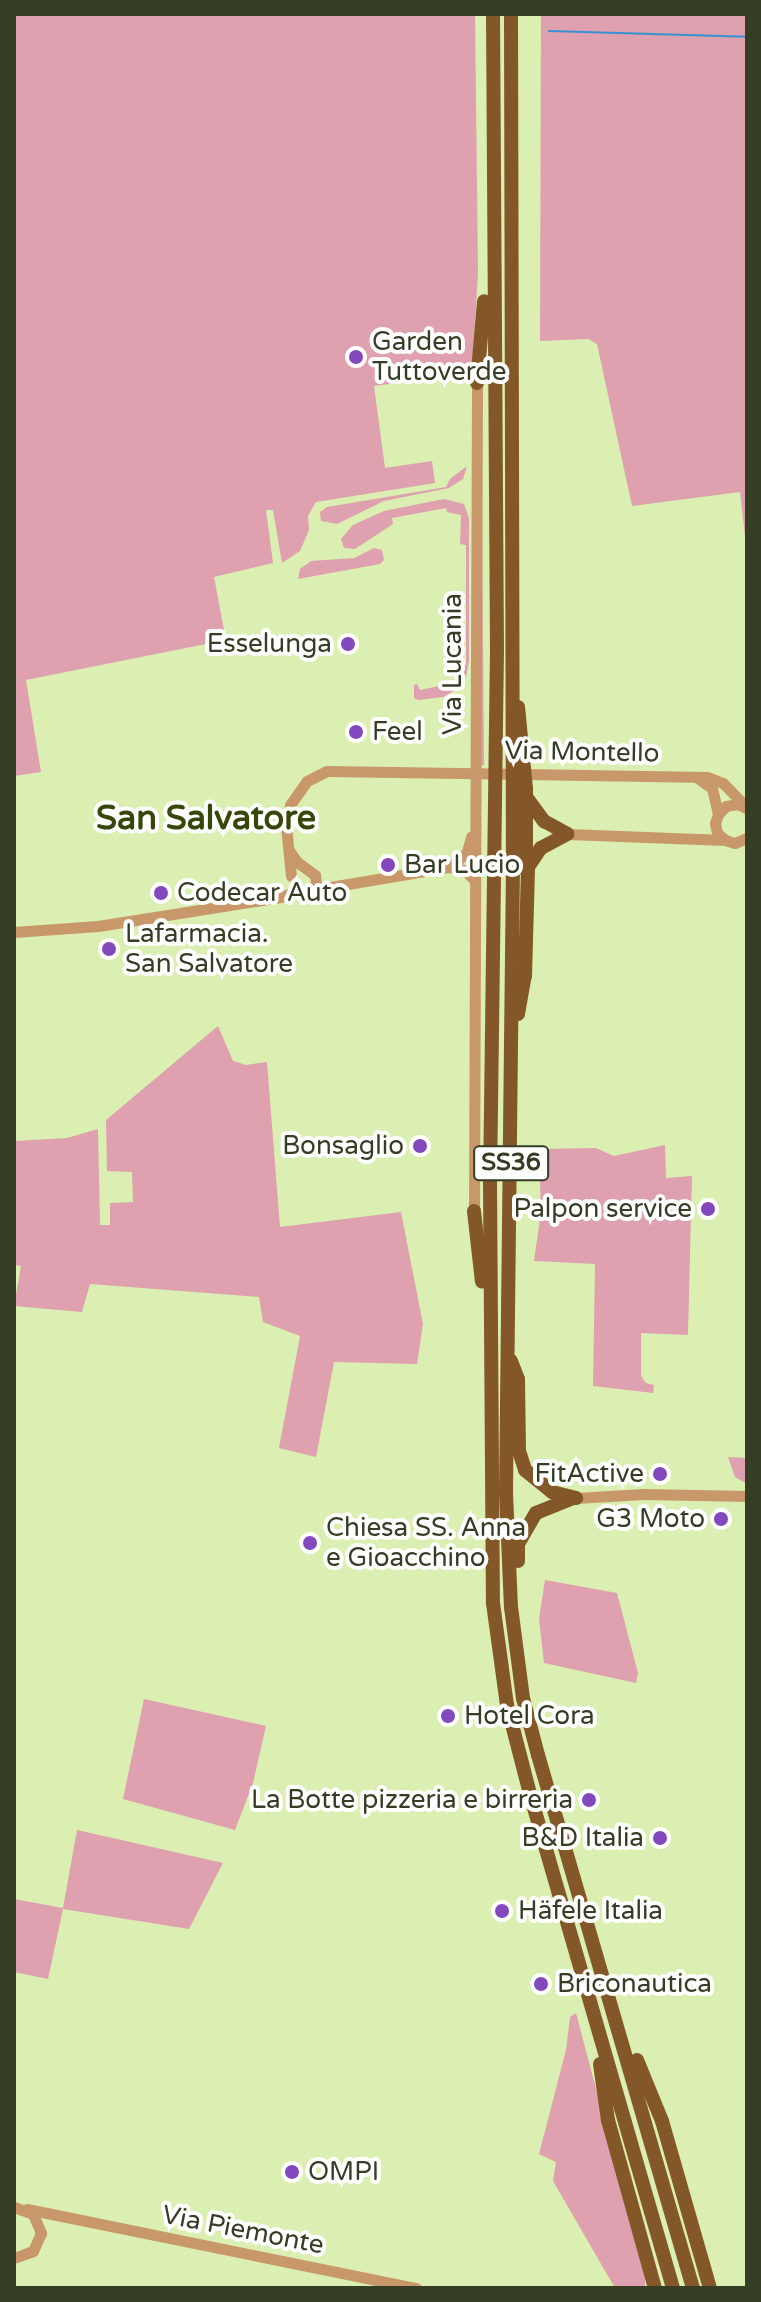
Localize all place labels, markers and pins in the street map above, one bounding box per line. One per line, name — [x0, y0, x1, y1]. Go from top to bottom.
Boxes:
place label: Garden Tuttoverde — [372, 326, 506, 388]
marker: Garden Tuttoverde — [347, 348, 365, 366]
place label: Esselunga — [207, 628, 332, 660]
marker: Esselunga — [339, 635, 357, 653]
place label: Feel — [372, 716, 423, 748]
marker: Feel — [347, 723, 365, 741]
place label: Bar Lucio — [404, 849, 520, 881]
marker: Bar Lucio — [379, 856, 397, 874]
place label: Codecar Auto — [177, 877, 347, 909]
marker: Codecar Auto — [152, 884, 170, 902]
place label: Lafarmacia. San Salvatore — [125, 918, 293, 980]
marker: Lafarmacia. San Salvatore — [100, 940, 118, 958]
place label: Bonsaglio — [282, 1130, 404, 1162]
marker: Bonsaglio — [411, 1137, 429, 1155]
place label: Palpon service — [513, 1193, 692, 1225]
marker: Palpon service — [699, 1200, 717, 1218]
place label: FitActive — [534, 1458, 644, 1490]
marker: FitActive — [651, 1465, 669, 1483]
place label: G3 Moto — [596, 1503, 705, 1535]
marker: G3 Moto — [712, 1510, 730, 1528]
place label: Chiesa SS. Anna e Gioacchino — [326, 1512, 526, 1574]
marker: Chiesa SS. Anna e Gioacchino — [301, 1534, 319, 1552]
place label: Hotel Cora — [464, 1700, 595, 1732]
marker: Hotel Cora — [439, 1707, 457, 1725]
place label: La Botte pizzeria e birreria — [251, 1784, 573, 1816]
marker: La Botte pizzeria e birreria — [580, 1791, 598, 1809]
place label: B&D Italia — [521, 1822, 644, 1854]
marker: B&D Italia — [651, 1829, 669, 1847]
place label: Häfele Italia — [518, 1895, 663, 1927]
marker: Häfele Italia — [493, 1902, 511, 1920]
place label: Briconautica — [557, 1968, 712, 2000]
marker: Briconautica — [532, 1975, 550, 1993]
place label: OMPI — [308, 2156, 379, 2188]
marker: OMPI — [283, 2163, 301, 2181]

